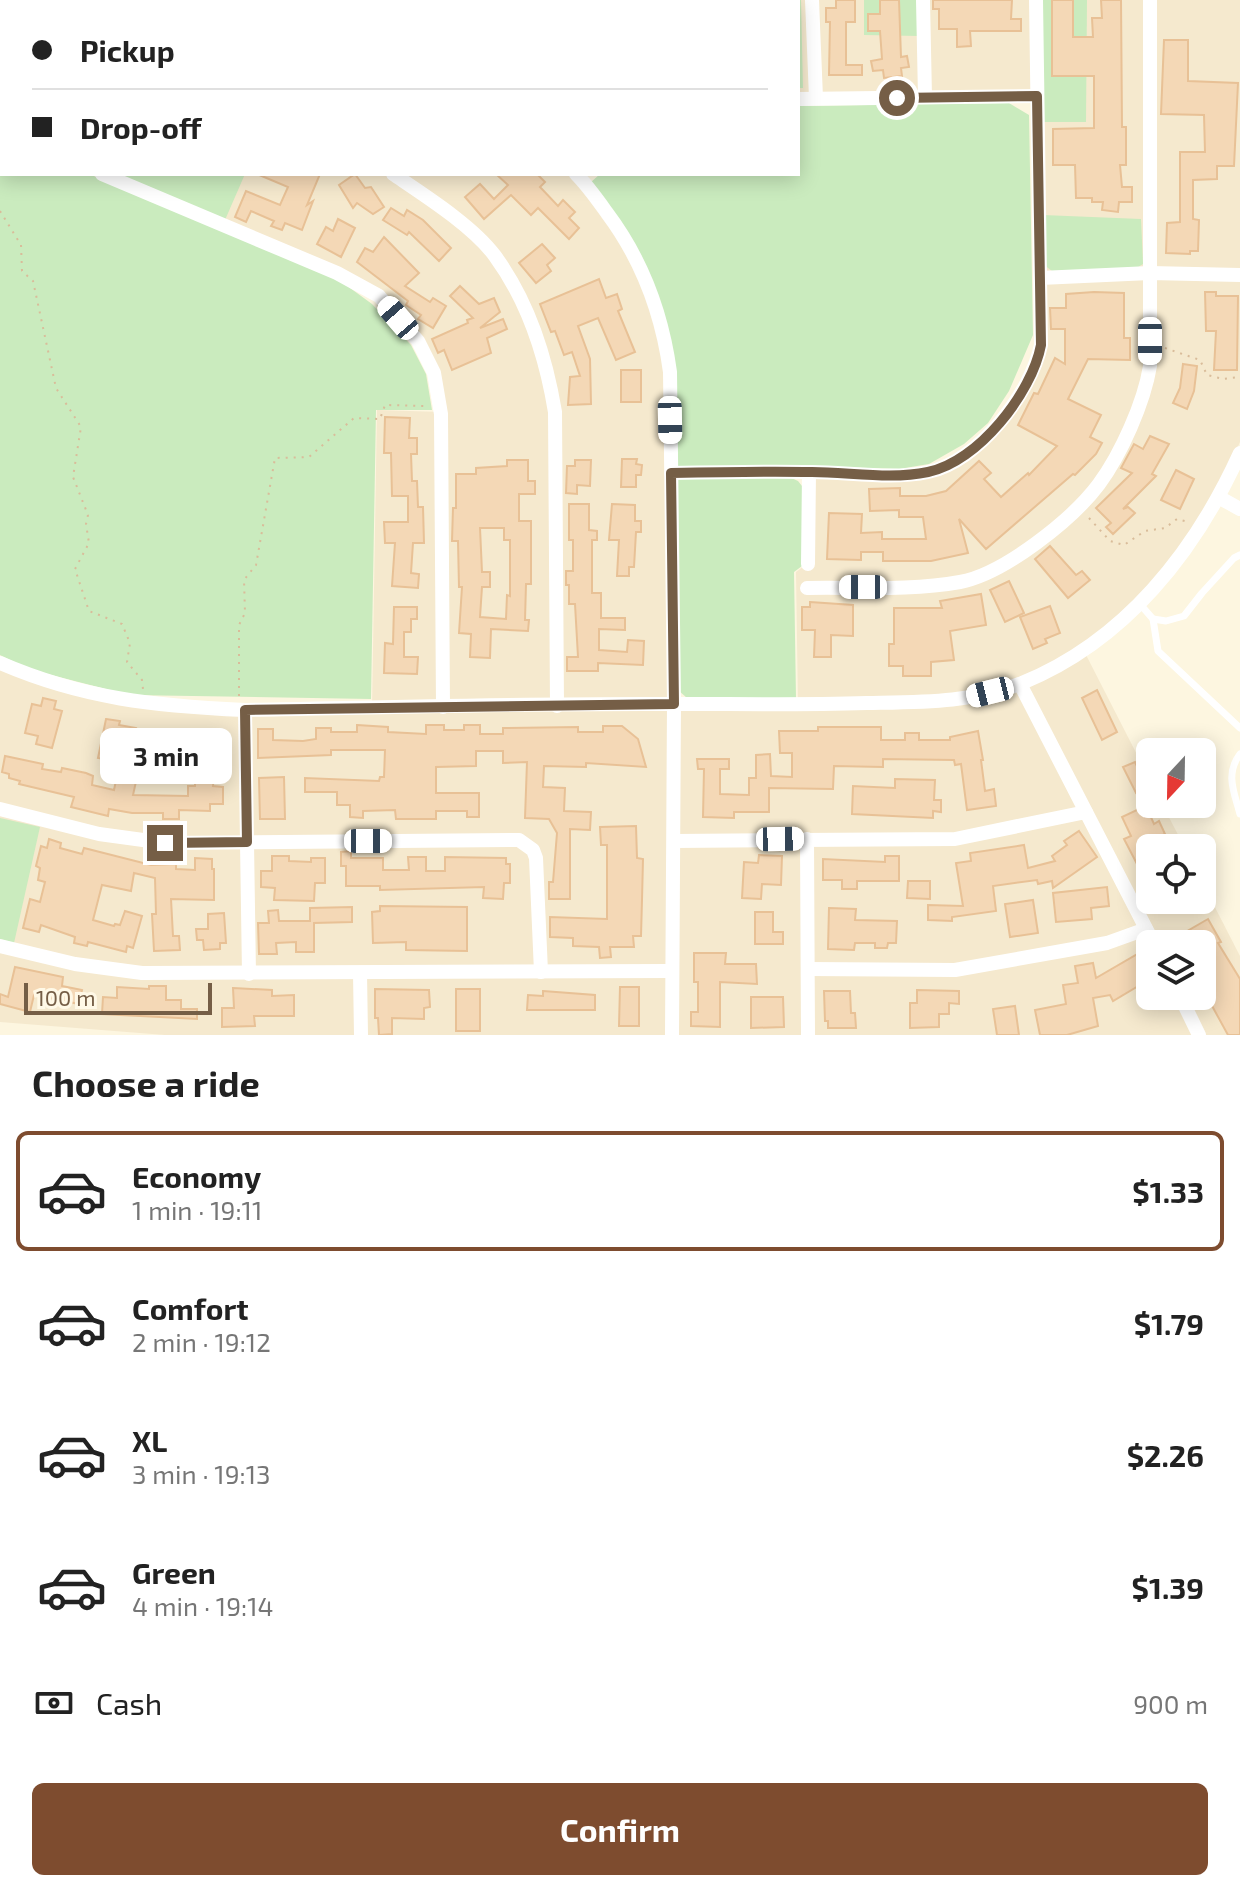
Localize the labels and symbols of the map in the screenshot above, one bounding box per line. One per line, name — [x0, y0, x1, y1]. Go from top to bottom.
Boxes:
route start — [879, 80, 915, 116]
car — [373, 292, 423, 344]
car — [1138, 317, 1162, 365]
car — [658, 396, 682, 444]
car — [839, 575, 887, 599]
car — [964, 675, 1016, 709]
callout: 3 min — [99, 727, 231, 783]
north arrow — [1136, 738, 1216, 818]
route end — [147, 825, 183, 861]
car — [756, 827, 804, 851]
car — [344, 829, 392, 853]
scale bar — [24, 979, 212, 1015]

